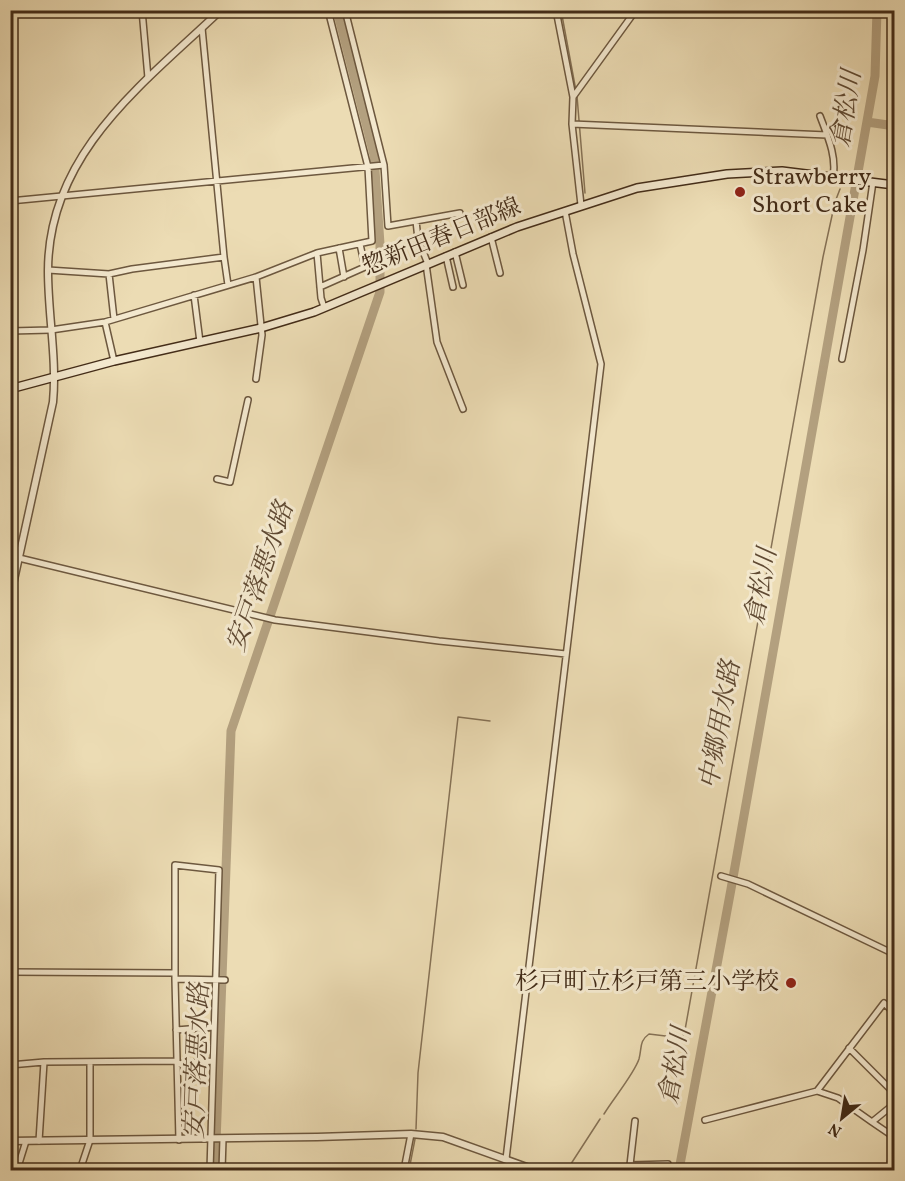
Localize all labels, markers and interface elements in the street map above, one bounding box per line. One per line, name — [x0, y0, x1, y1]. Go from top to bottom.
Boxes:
water label: 倉松川 — [823, 65, 871, 150]
place label: Strawberry Short Cake — [752, 161, 871, 223]
marker: Strawberry Short Cake — [733, 185, 747, 199]
street label: 惣新田春日部線 — [358, 191, 526, 285]
water label: 安戸落悪水路 — [219, 496, 304, 657]
water label: 倉松川 — [737, 543, 787, 629]
water label: 中郷用水路 — [692, 656, 750, 792]
place label: 杉戸町立杉戸第三小学校 — [515, 966, 779, 1000]
marker: 杉戸町立杉戸第三小学校 — [784, 976, 798, 990]
water label: 安戸落悪水路 — [177, 980, 219, 1140]
water label: 倉松川 — [651, 1022, 701, 1108]
north arrow — [812, 1088, 872, 1148]
text: N — [825, 1117, 846, 1142]

